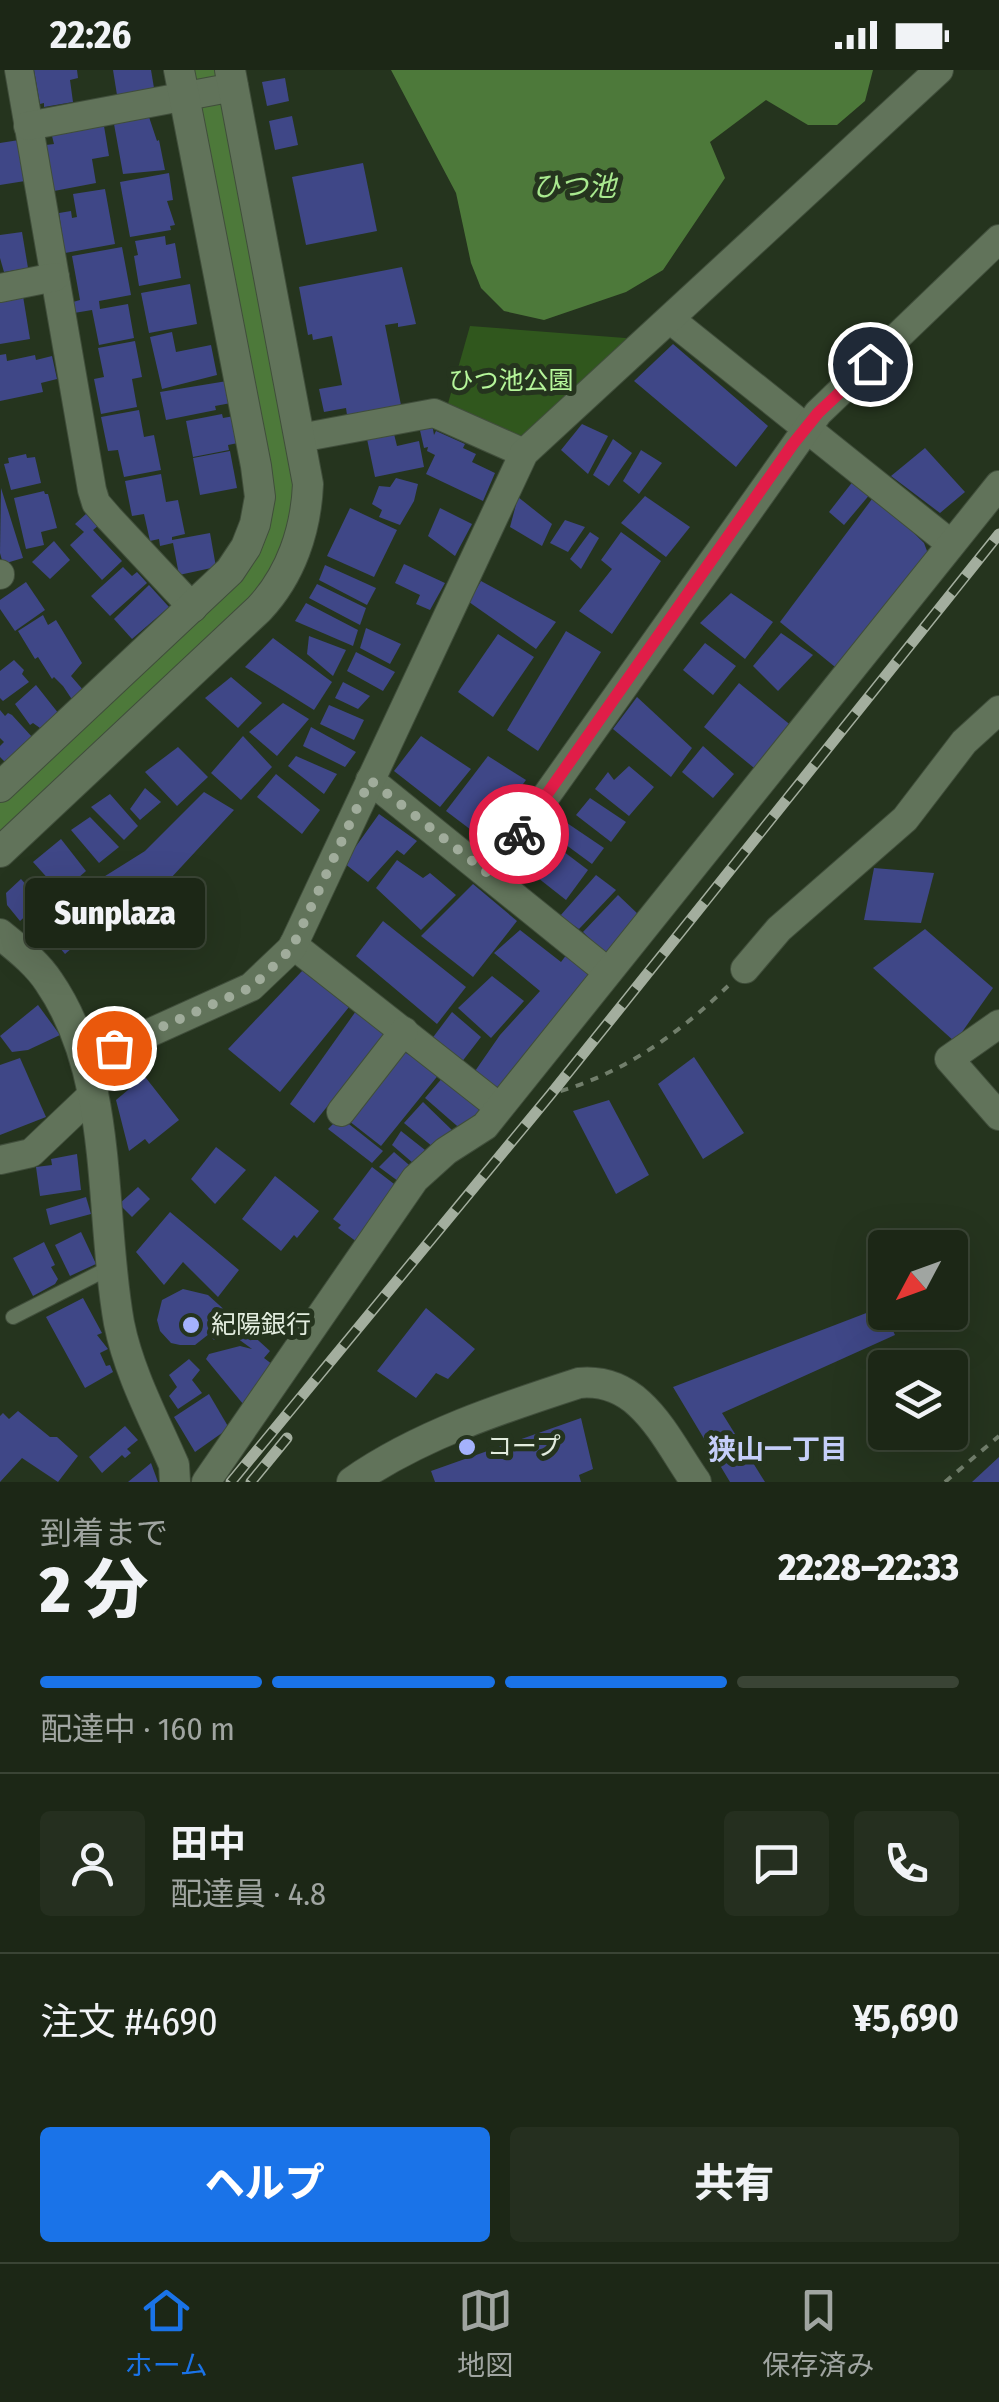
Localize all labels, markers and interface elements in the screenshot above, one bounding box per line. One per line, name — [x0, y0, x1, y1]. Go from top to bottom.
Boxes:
text: 22:26 — [50, 12, 131, 58]
water label: ひつ池 — [532, 170, 619, 203]
pin — [828, 322, 913, 407]
icon: home — [843, 337, 898, 392]
park label: ひつ池公園 — [448, 366, 574, 396]
courier — [469, 784, 569, 884]
icon: bike — [492, 807, 547, 862]
callout: Sunplaza — [24, 878, 204, 948]
text: Sunplaza — [54, 894, 176, 932]
pin — [72, 1006, 157, 1091]
icon: bag — [87, 1021, 142, 1076]
north arrow — [868, 1230, 968, 1330]
map controls — [868, 1230, 968, 1450]
place label: 紀陽銀行 — [211, 1310, 311, 1340]
marker: 紀陽銀行 — [180, 1314, 202, 1336]
button: layers — [868, 1350, 968, 1450]
place label: コープ — [487, 1432, 561, 1462]
district label: 狭山一丁目 — [708, 1433, 848, 1466]
marker: コープ — [456, 1436, 478, 1458]
text: 到着まで — [40, 1514, 168, 1552]
text: 22:28–22:33 — [778, 1544, 959, 1590]
text: 2 分 — [40, 1551, 149, 1629]
text: 配達中 · 160 m — [40, 1710, 235, 1748]
button: person — [40, 1811, 145, 1916]
button: chat — [724, 1811, 829, 1916]
button: phone — [854, 1811, 959, 1916]
text: 田中 — [170, 1821, 246, 1867]
text: 配達員 · 4.8 — [170, 1875, 326, 1913]
text: ¥5,690 — [853, 1995, 959, 2041]
text: 注文 #4690 — [40, 1999, 218, 2045]
button: ヘルプ — [40, 2127, 490, 2242]
button: 共有 — [510, 2127, 959, 2242]
tab: ホーム — [125, 2283, 208, 2383]
tab: 地図 — [457, 2283, 513, 2383]
tab: 保存済み — [762, 2283, 874, 2383]

